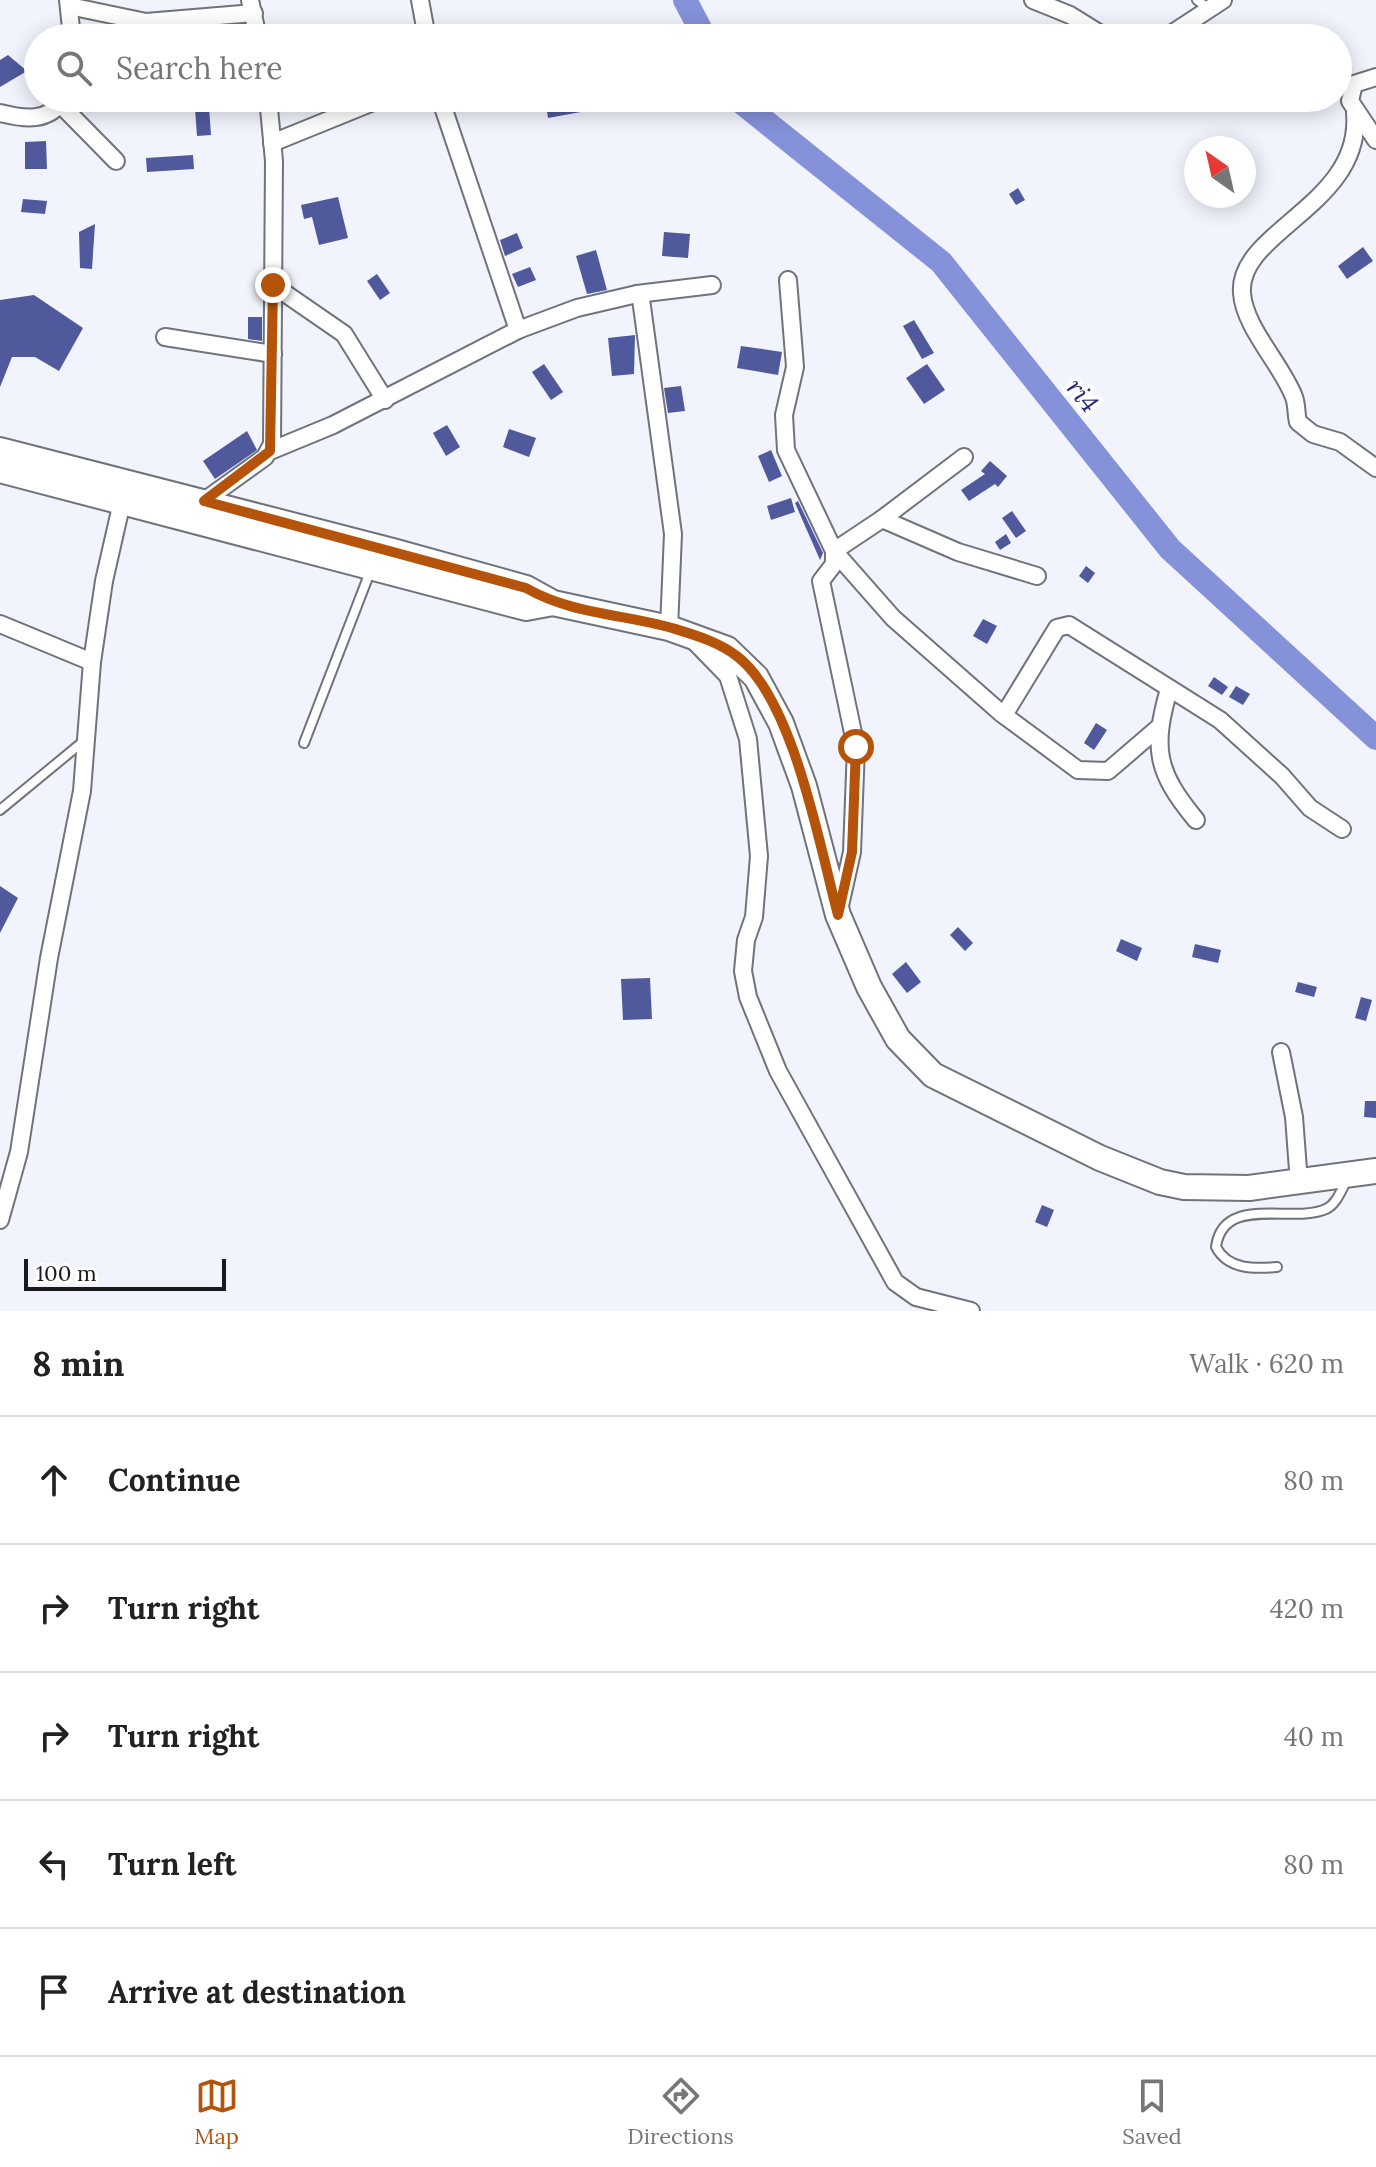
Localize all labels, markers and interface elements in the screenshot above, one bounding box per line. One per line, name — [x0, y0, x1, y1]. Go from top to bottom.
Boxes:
search box — [24, 24, 1352, 112]
icon: search — [52, 46, 96, 90]
text: Search here — [116, 49, 283, 87]
north arrow — [1184, 136, 1256, 208]
route end — [255, 267, 291, 303]
water label: ri4 — [1059, 371, 1107, 419]
route start — [838, 729, 874, 765]
scale bar — [24, 1255, 226, 1291]
text: 100 m — [36, 1259, 97, 1287]
text: 8 min — [32, 1342, 124, 1385]
text: Walk · 620 m — [1189, 1347, 1344, 1380]
icon: ahead — [32, 1458, 76, 1502]
text: Continue — [108, 1461, 240, 1499]
text: 80 m — [1283, 1464, 1344, 1497]
icon: right — [32, 1586, 76, 1630]
text: Turn right — [108, 1589, 259, 1627]
text: 420 m — [1270, 1592, 1344, 1625]
icon: right — [32, 1714, 76, 1758]
text: Turn right — [108, 1717, 259, 1755]
text: 40 m — [1284, 1720, 1344, 1753]
icon: left — [32, 1842, 76, 1886]
text: Turn left — [108, 1845, 236, 1883]
text: 80 m — [1283, 1848, 1344, 1881]
icon: arrive — [32, 1970, 76, 2014]
text: Arrive at destination — [108, 1973, 406, 2011]
tab: Map — [194, 2074, 239, 2150]
tab: Directions — [627, 2074, 734, 2150]
tab: Saved — [1122, 2074, 1182, 2150]

